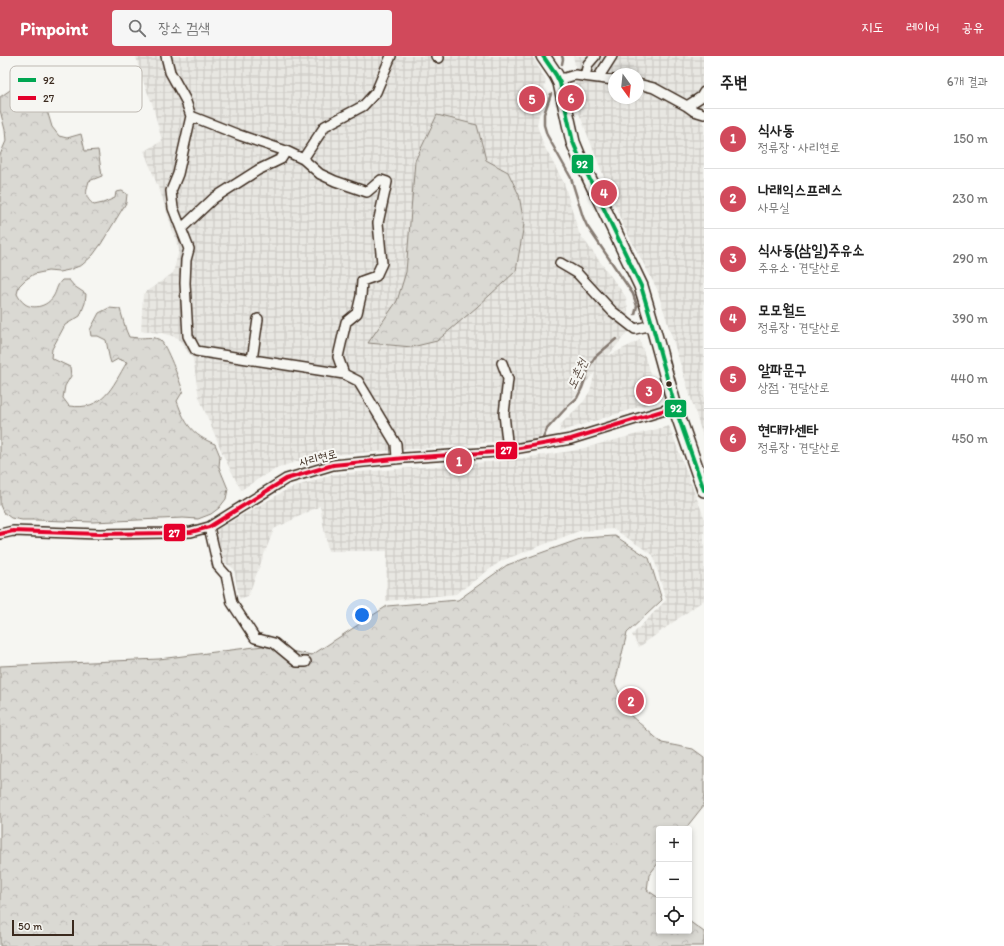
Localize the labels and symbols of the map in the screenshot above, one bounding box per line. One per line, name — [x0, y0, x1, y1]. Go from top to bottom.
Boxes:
legend — [10, 66, 142, 112]
north arrow — [608, 68, 644, 104]
text: 92 — [43, 74, 55, 87]
pin: 6 — [558, 83, 584, 113]
pin: 5 — [519, 84, 545, 114]
text: 27 — [43, 92, 55, 105]
line badge: 92 — [571, 154, 594, 174]
text: 92 — [576, 158, 588, 171]
pin: 4 — [591, 178, 617, 208]
water label: 도촌천 — [564, 355, 591, 391]
pin: 3 — [636, 376, 662, 406]
unlabelled marker — [664, 379, 674, 389]
line badge: 92 — [664, 399, 687, 418]
text: 92 — [670, 402, 682, 415]
line badge: 27 — [495, 441, 518, 460]
text: 27 — [500, 444, 512, 457]
pin: 1 — [446, 446, 472, 476]
street label: 사리현로 — [298, 447, 338, 469]
line badge: 27 — [163, 523, 186, 542]
text: 27 — [168, 527, 180, 540]
your location — [352, 605, 372, 625]
pin: 2 — [618, 686, 644, 716]
scale bar — [12, 918, 74, 937]

